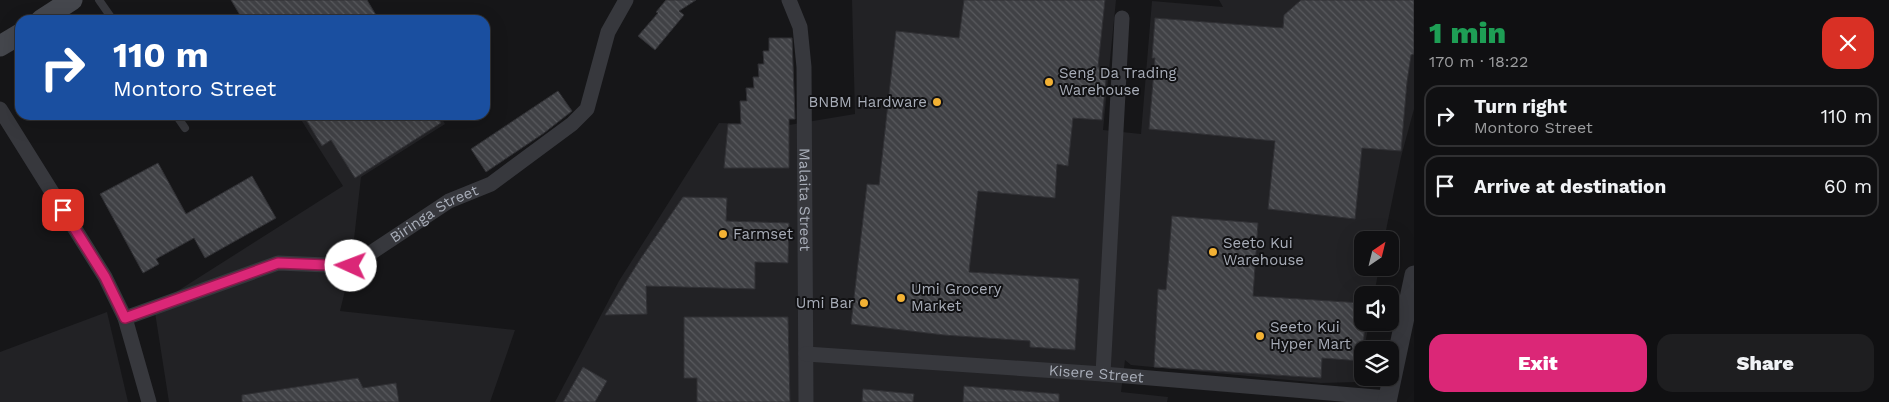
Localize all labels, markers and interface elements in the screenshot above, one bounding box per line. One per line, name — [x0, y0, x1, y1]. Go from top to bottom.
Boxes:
text: 1 min — [1429, 15, 1506, 50]
button: close — [1822, 17, 1874, 69]
text: 110 m — [113, 34, 209, 76]
icon: right — [30, 35, 95, 100]
text: 170 m · 18:22 — [1429, 52, 1528, 71]
place label: Seng Da Trading Warehouse — [1059, 64, 1176, 99]
text: Montoro Street — [113, 76, 276, 101]
marker: Seng Da Trading Warehouse — [1043, 76, 1055, 88]
place label: BNBM Hardware — [808, 93, 927, 111]
text: Turn right — [1474, 95, 1567, 118]
marker: BNBM Hardware — [931, 96, 943, 108]
icon: right — [1431, 102, 1459, 130]
text: 110 m — [1821, 105, 1872, 128]
text: Montoro Street — [1474, 118, 1593, 137]
street label: Malaita Street — [795, 148, 814, 252]
icon: arrive — [1431, 172, 1459, 200]
text: Arrive at destination — [1474, 175, 1666, 198]
text: 60 m — [1824, 175, 1872, 198]
street label: Biringa Street — [386, 181, 481, 247]
pin — [42, 189, 84, 231]
icon: arrive — [49, 196, 77, 224]
place label: Farmset — [733, 225, 794, 243]
marker: Farmset — [717, 228, 729, 240]
north arrow — [1354, 231, 1399, 276]
map controls — [1354, 231, 1399, 386]
place label: Seeto Kui Warehouse — [1223, 234, 1304, 269]
position arrow — [324, 239, 376, 291]
marker: Seeto Kui Warehouse — [1207, 246, 1219, 258]
place label: Umi Grocery Market — [911, 280, 1002, 315]
button: sound — [1354, 286, 1399, 331]
marker: Umi Grocery Market — [895, 292, 907, 304]
place label: Umi Bar — [796, 294, 854, 312]
marker: Umi Bar — [858, 297, 870, 309]
place label: Seeto Kui Hyper Mart — [1270, 318, 1352, 353]
marker: Seeto Kui Hyper Mart — [1254, 330, 1266, 342]
button: Exit — [1429, 334, 1647, 392]
button: Share — [1657, 334, 1874, 392]
button: layers — [1354, 341, 1399, 386]
street label: Kisere Street — [1048, 361, 1145, 386]

